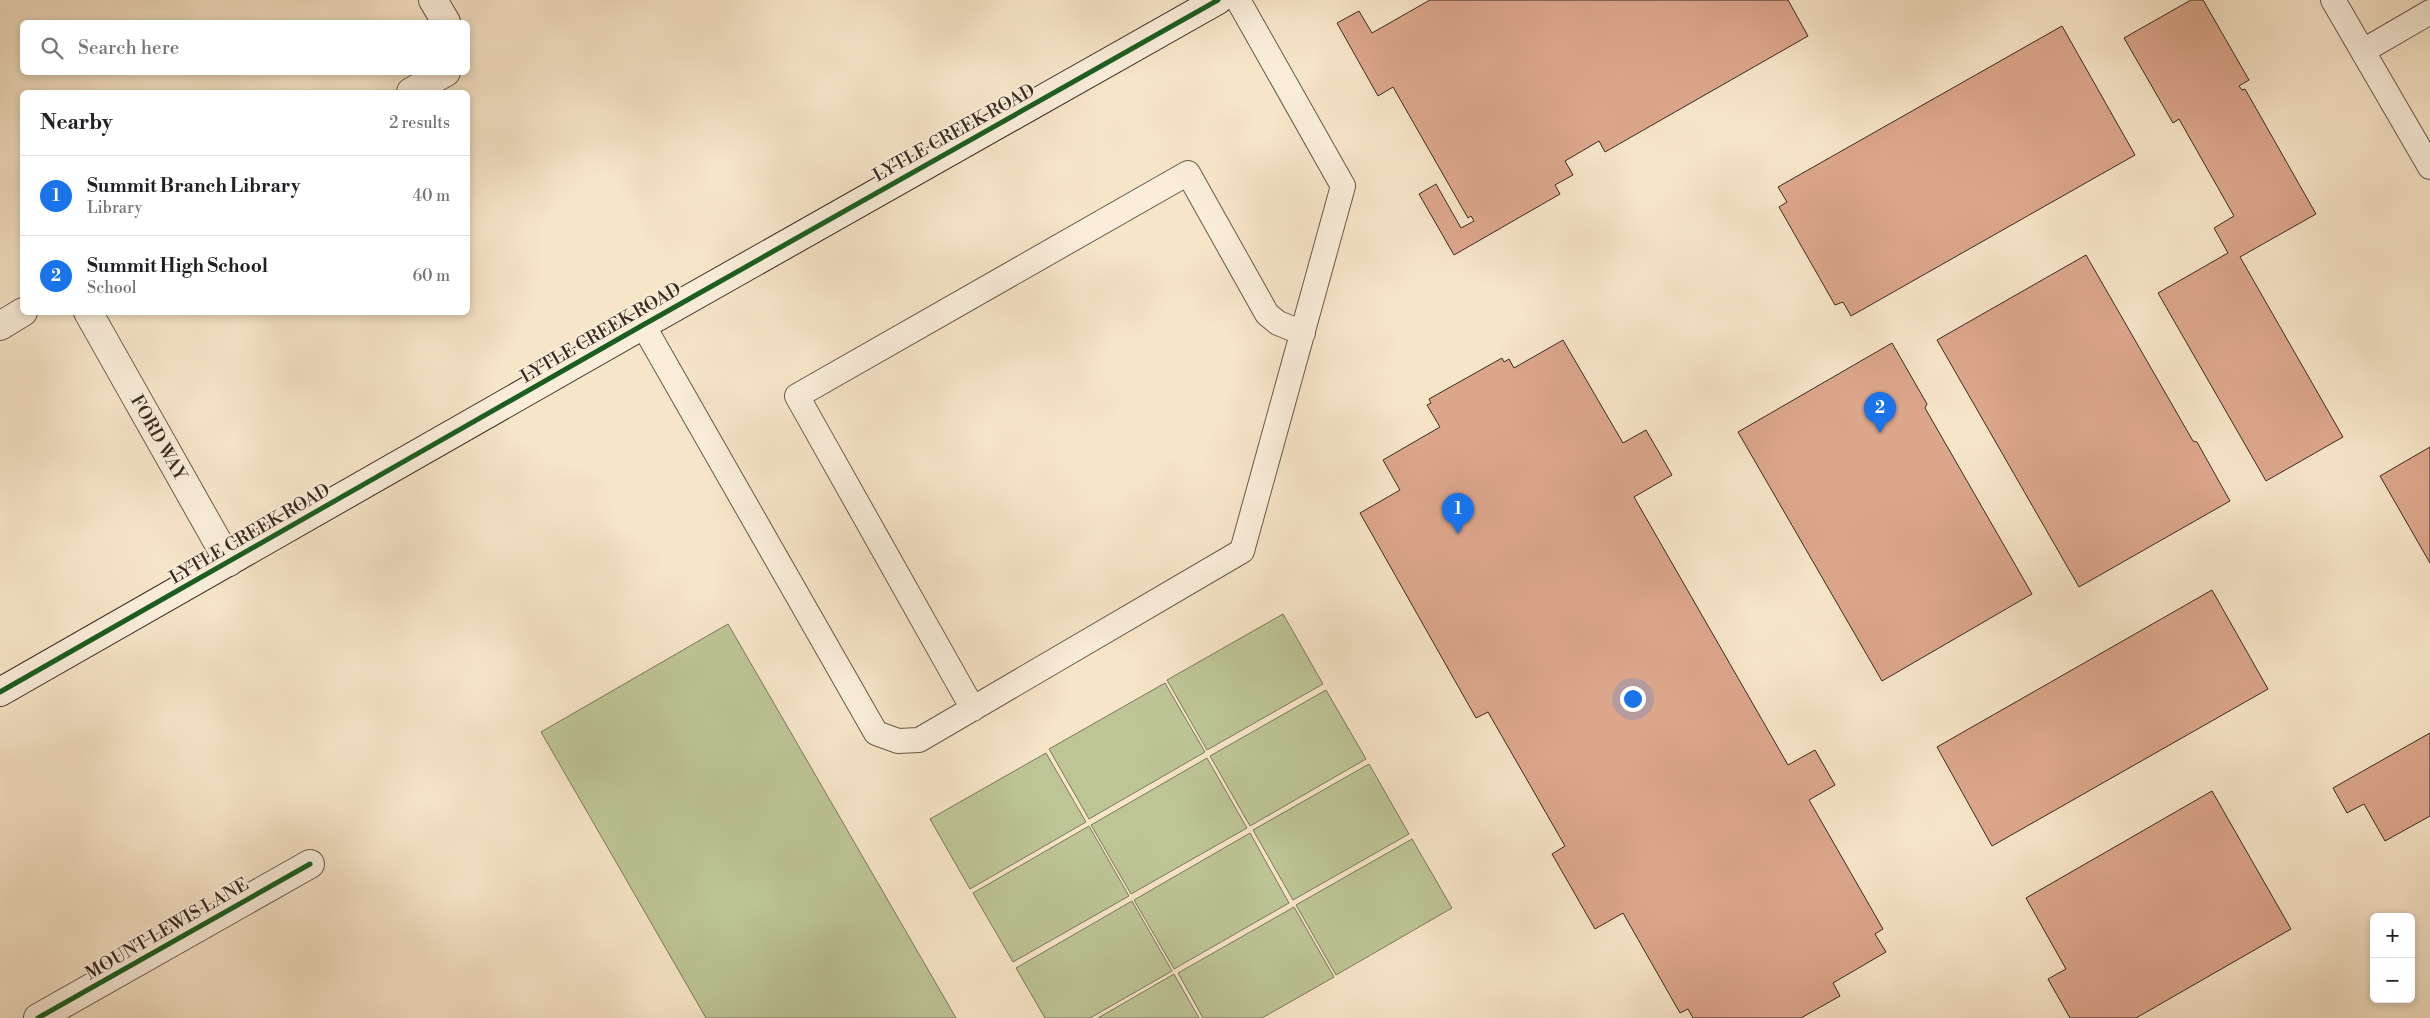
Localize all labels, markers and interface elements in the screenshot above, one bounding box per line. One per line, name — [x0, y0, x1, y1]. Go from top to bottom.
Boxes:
search box — [20, 20, 470, 75]
icon: search — [38, 34, 66, 62]
text: Search here — [78, 36, 179, 60]
street label: LYTLE CREEK ROAD — [869, 79, 1039, 187]
text: Nearby — [40, 110, 113, 136]
text: 2 results — [389, 113, 450, 133]
text: Summit Branch Library — [87, 174, 301, 198]
text: 1 — [52, 186, 60, 206]
text: 40 m — [413, 186, 450, 206]
text: Library — [87, 198, 142, 218]
text: Summit High School — [87, 254, 268, 278]
text: 2 — [51, 266, 61, 286]
text: 60 m — [412, 266, 450, 286]
text: School — [87, 278, 136, 298]
street label: LYTLE CREEK ROAD — [517, 278, 685, 388]
street label: FORD WAY — [126, 391, 193, 485]
pin: 2 — [1864, 392, 1896, 433]
street label: LYTLE CREEK ROAD — [166, 479, 334, 589]
pin: 1 — [1442, 493, 1474, 534]
your location — [1620, 686, 1646, 712]
street label: MOUNT LEWIS LANE — [81, 873, 253, 985]
map controls — [2370, 913, 2415, 1003]
button: + — [2370, 913, 2415, 958]
button: − — [2370, 958, 2415, 1003]

